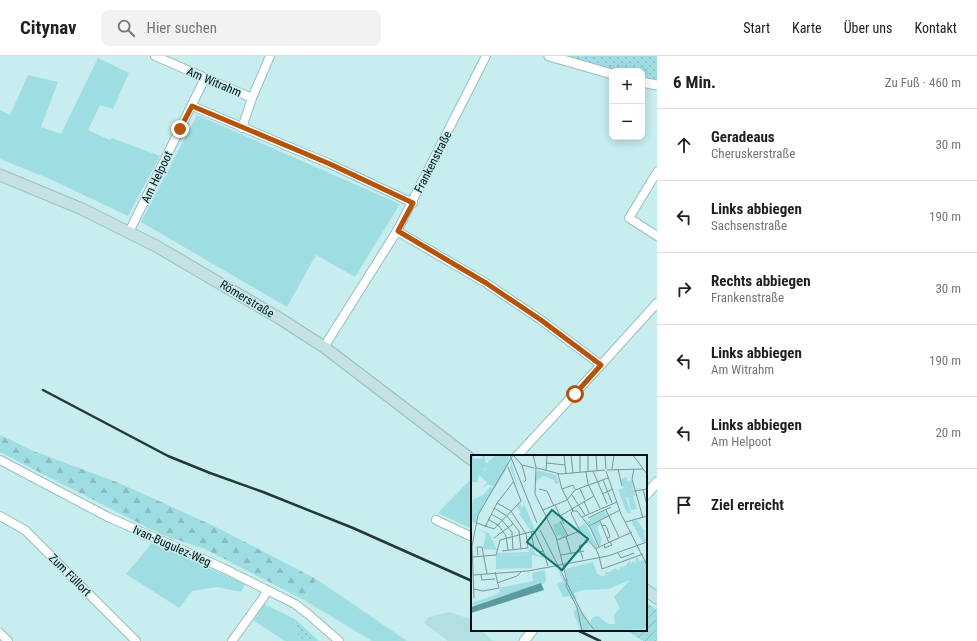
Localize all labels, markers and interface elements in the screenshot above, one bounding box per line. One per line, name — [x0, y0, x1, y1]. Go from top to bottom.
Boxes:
search box — [101, 10, 381, 46]
text: Citynav — [20, 16, 77, 39]
icon: search — [115, 17, 137, 39]
text: Hier suchen — [147, 19, 217, 37]
text: Start — [743, 20, 770, 36]
text: Karte — [792, 20, 822, 36]
text: Über uns — [844, 20, 892, 36]
text: Kontakt — [914, 20, 957, 36]
street label: Am Witrahm — [184, 64, 244, 100]
map controls — [609, 68, 645, 140]
button: + — [609, 68, 645, 104]
text: 6 Min. — [673, 72, 716, 92]
text: Zu Fuß · 460 m — [885, 75, 961, 90]
button: − — [609, 104, 645, 140]
route end — [171, 120, 189, 138]
street label: Frankenstraße — [411, 128, 455, 195]
text: Geradeaus — [711, 128, 775, 146]
icon: ahead — [673, 134, 695, 156]
text: 30 m — [935, 137, 961, 152]
text: Cheruskerstraße — [711, 146, 795, 161]
street label: Am Helpoot — [138, 148, 176, 205]
text: Links abbiegen — [711, 200, 802, 218]
icon: left — [673, 206, 695, 228]
text: 190 m — [929, 209, 961, 224]
text: Sachsenstraße — [711, 218, 787, 233]
text: Rechts abbiegen — [711, 272, 811, 290]
street label: Römerstraße — [217, 277, 277, 321]
icon: right — [673, 278, 695, 300]
text: 30 m — [935, 281, 961, 296]
text: Frankenstraße — [711, 290, 784, 305]
text: Links abbiegen — [711, 344, 802, 362]
icon: left — [673, 350, 695, 372]
text: 190 m — [929, 353, 961, 368]
text: Am Witrahm — [711, 362, 774, 377]
route start — [566, 385, 584, 403]
text: Links abbiegen — [711, 416, 802, 434]
icon: left — [673, 422, 695, 444]
text: 20 m — [935, 425, 961, 440]
text: Am Helpoot — [711, 434, 772, 449]
inset map — [471, 455, 647, 631]
icon: arrive — [673, 494, 695, 516]
text: Ziel erreicht — [711, 496, 784, 514]
street label: Ivan-Bugulez-Weg — [131, 523, 213, 569]
street label: Zum Füllort — [46, 551, 94, 599]

